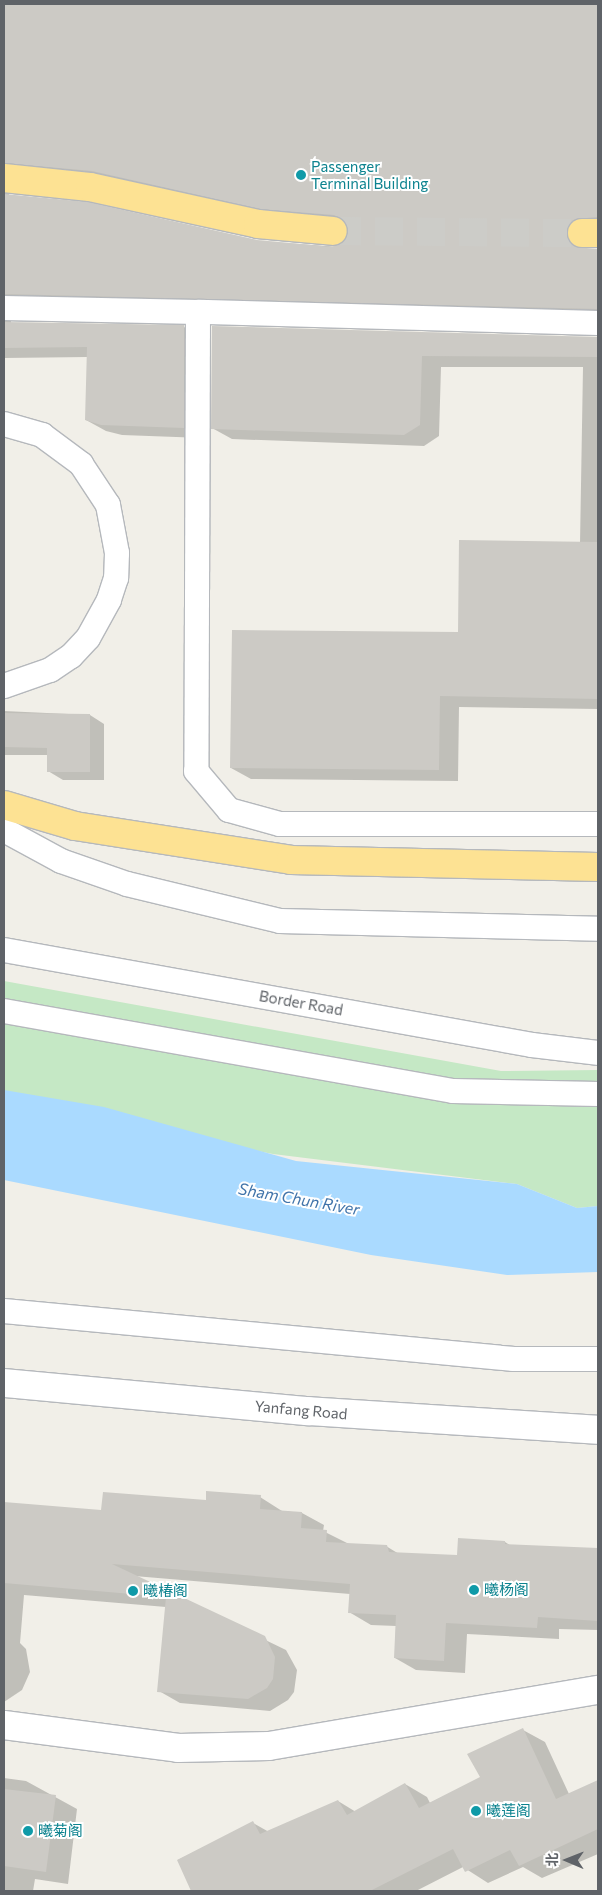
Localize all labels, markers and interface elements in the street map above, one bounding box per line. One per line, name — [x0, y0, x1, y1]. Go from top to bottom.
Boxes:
place label: Passenger Terminal Building — [311, 157, 428, 192]
marker: Passenger Terminal Building — [295, 169, 307, 181]
street label: Border Road — [258, 987, 344, 1019]
water label: Sham Chun River — [237, 1179, 361, 1219]
street label: Yanfang Road — [254, 1397, 348, 1423]
place label: 曦杨阁 — [484, 1581, 529, 1599]
place label: 曦椿阁 — [143, 1582, 188, 1600]
marker: 曦杨阁 — [468, 1584, 480, 1596]
marker: 曦椿阁 — [127, 1585, 139, 1597]
place label: 曦莲阁 — [486, 1802, 531, 1820]
marker: 曦莲阁 — [470, 1805, 482, 1817]
place label: 曦菊阁 — [38, 1822, 83, 1840]
marker: 曦菊阁 — [22, 1825, 34, 1837]
north arrow — [542, 1835, 592, 1885]
text: 北 — [543, 1853, 560, 1867]

